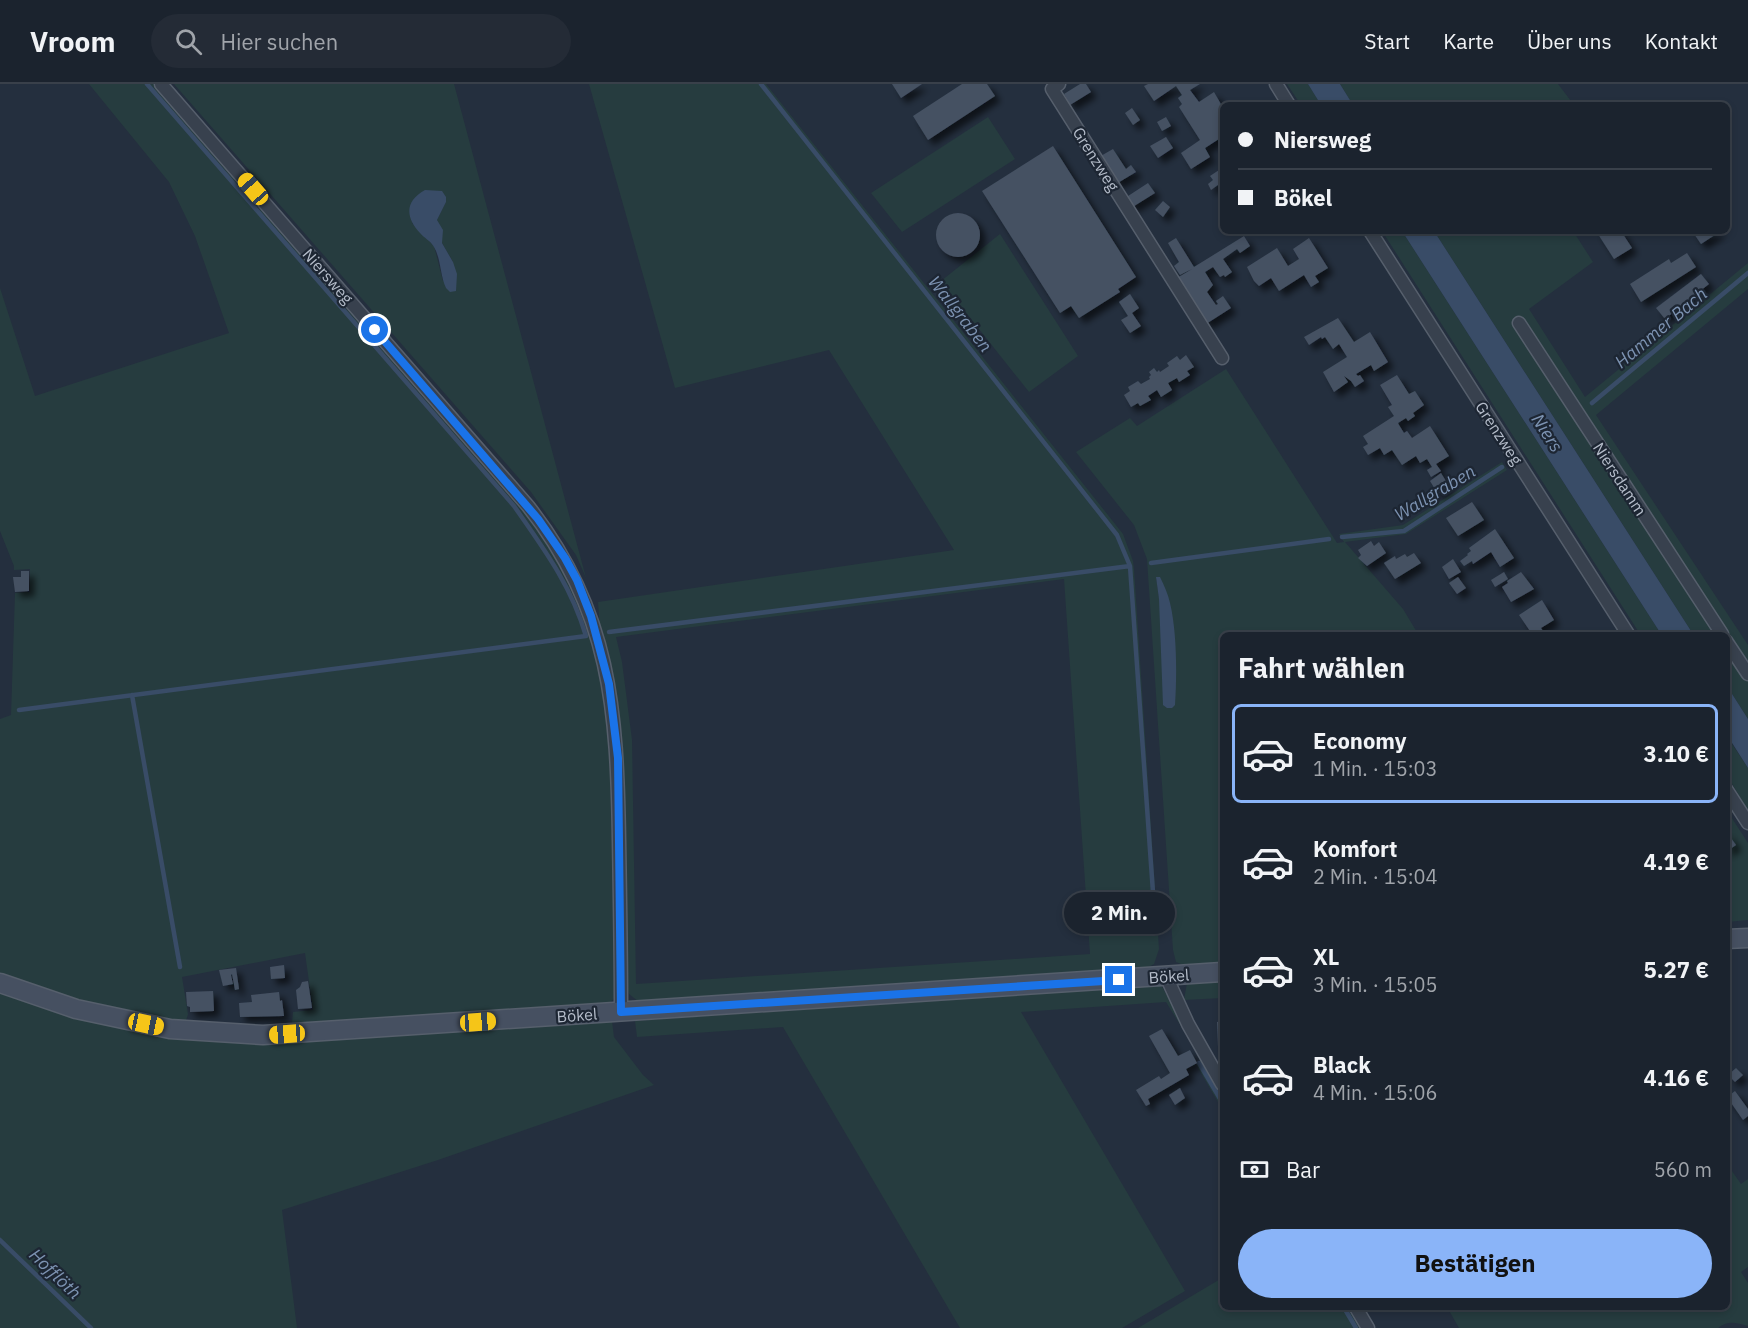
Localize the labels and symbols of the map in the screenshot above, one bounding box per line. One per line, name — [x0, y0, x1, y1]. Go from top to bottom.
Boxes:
street label: Grenzweg — [1069, 123, 1124, 195]
car — [234, 170, 272, 208]
street label: Niersweg — [298, 244, 358, 308]
water label: Wallgraben — [923, 271, 997, 357]
water label: Hammer Bach — [1610, 282, 1712, 373]
route start — [361, 316, 388, 343]
street label: Grenzweg — [1471, 398, 1527, 469]
water label: Niers — [1527, 409, 1568, 456]
street label: Niersdamm — [1589, 439, 1651, 519]
water label: Wallgraben — [1390, 459, 1480, 526]
callout: 2 Min. — [1064, 893, 1174, 935]
street label: Bökel — [1148, 965, 1190, 987]
route end — [1105, 966, 1132, 993]
street label: Bökel — [556, 1004, 598, 1026]
car — [127, 1011, 165, 1037]
car — [459, 1012, 497, 1032]
car — [268, 1024, 306, 1044]
water label: Hofflöth — [24, 1243, 86, 1304]

